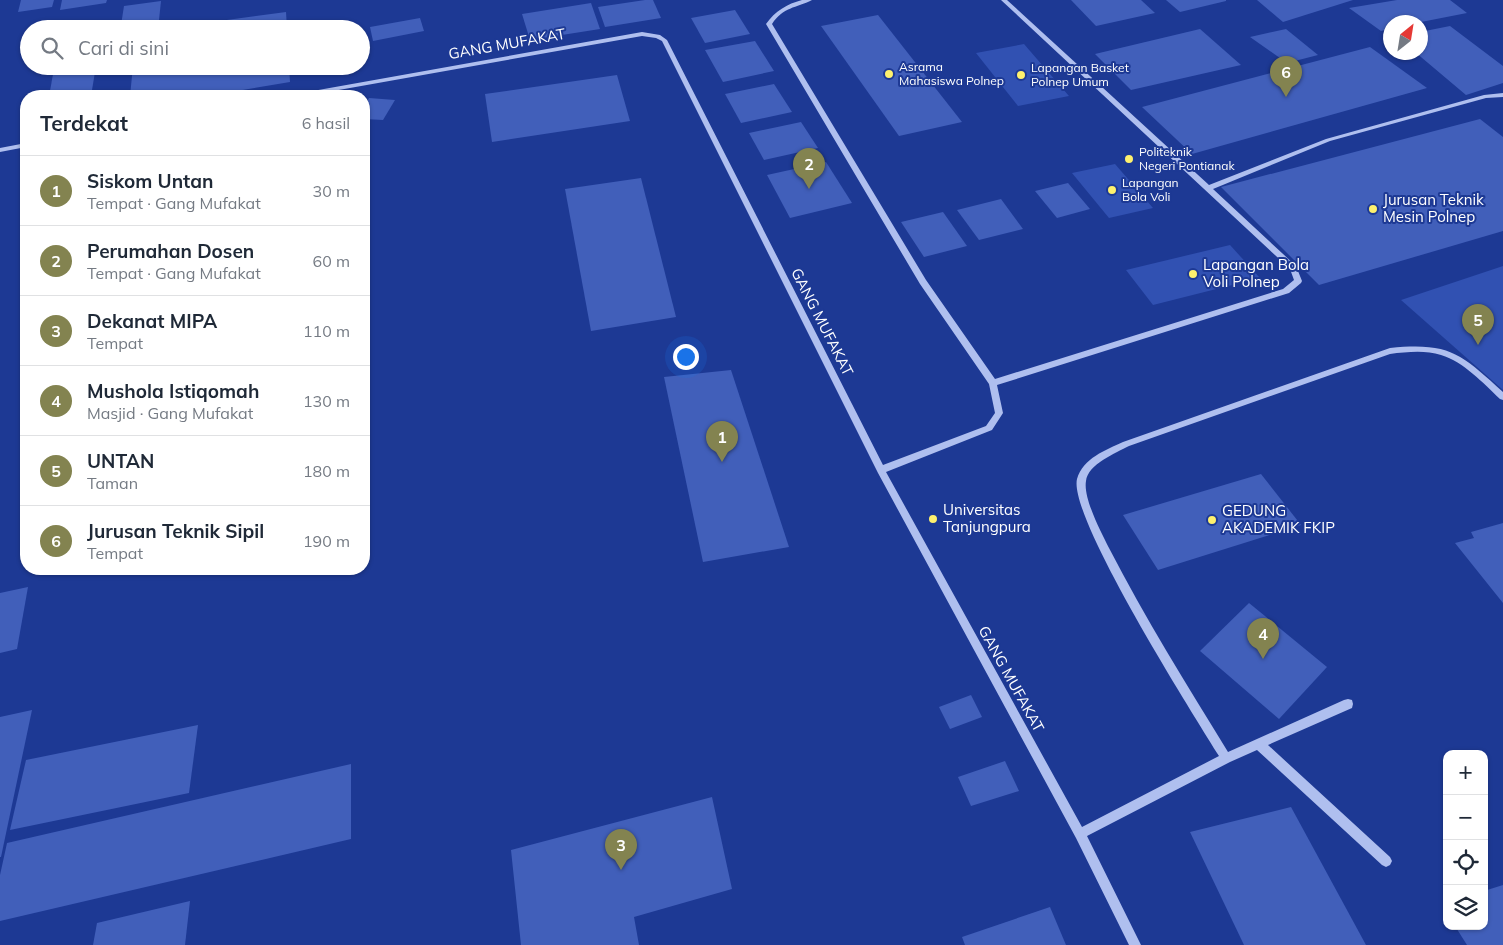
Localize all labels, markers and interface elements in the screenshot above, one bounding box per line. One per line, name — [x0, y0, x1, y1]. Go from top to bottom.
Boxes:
north arrow — [1383, 15, 1428, 60]
search box — [20, 20, 370, 75]
street label: GANG MUFAKAT — [447, 24, 567, 63]
icon: search — [38, 34, 66, 62]
text: Cari di sini — [78, 36, 169, 60]
pin: 6 — [1270, 56, 1302, 97]
place label: Asrama Mahasiswa Polnep — [899, 59, 1004, 88]
place label: Lapangan Basket Polnep Umum — [1031, 60, 1129, 89]
marker: Asrama Mahasiswa Polnep — [883, 68, 895, 80]
marker: Lapangan Basket Polnep Umum — [1015, 69, 1027, 81]
text: Terdekat — [40, 110, 128, 136]
text: 6 hasil — [302, 113, 350, 133]
place label: Politeknik Negeri Pontianak — [1139, 144, 1236, 173]
pin: 2 — [793, 148, 825, 189]
marker: Politeknik Negeri Pontianak — [1123, 153, 1135, 165]
text: Siskom Untan — [87, 169, 214, 193]
place label: Lapangan Bola Voli — [1122, 175, 1179, 204]
text: 1 — [51, 181, 61, 201]
text: 30 m — [313, 181, 350, 201]
marker: Lapangan Bola Voli — [1106, 184, 1118, 196]
place label: Jurusan Teknik Mesin Polnep — [1383, 190, 1484, 226]
text: Tempat · Gang Mufakat — [87, 193, 261, 213]
marker: Jurusan Teknik Mesin Polnep — [1367, 203, 1379, 215]
text: Perumahan Dosen — [87, 239, 254, 263]
text: 2 — [51, 251, 61, 271]
text: 60 m — [313, 251, 350, 271]
place label: Lapangan Bola Voli Polnep — [1203, 255, 1309, 291]
text: Tempat · Gang Mufakat — [87, 263, 261, 283]
street label: GANG MUFAKAT — [787, 265, 858, 379]
marker: Lapangan Bola Voli Polnep — [1187, 268, 1199, 280]
pin: 5 — [1462, 304, 1494, 345]
text: Dekanat MIPA — [87, 309, 217, 333]
text: 3 — [51, 321, 61, 341]
text: 110 m — [303, 321, 350, 341]
text: Tempat — [87, 333, 143, 353]
your location — [673, 344, 699, 370]
text: Mushola Istiqomah — [87, 379, 259, 403]
text: 4 — [51, 391, 61, 411]
text: 130 m — [303, 391, 350, 411]
text: Masjid · Gang Mufakat — [87, 403, 253, 423]
pin: 1 — [706, 421, 738, 462]
text: UNTAN — [87, 449, 154, 473]
text: 5 — [51, 461, 61, 481]
text: 180 m — [303, 461, 350, 481]
text: Taman — [87, 473, 138, 493]
place label: Universitas Tanjungpura — [943, 500, 1031, 536]
place label: GEDUNG AKADEMIK FKIP — [1222, 501, 1335, 537]
marker: Universitas Tanjungpura — [927, 513, 939, 525]
marker: GEDUNG AKADEMIK FKIP — [1206, 514, 1218, 526]
text: Jurusan Teknik Sipil — [87, 519, 264, 543]
text: 6 — [51, 531, 61, 551]
text: 190 m — [303, 531, 350, 551]
text: Tempat — [87, 543, 143, 563]
pin: 4 — [1247, 618, 1279, 659]
street label: GANG MUFAKAT — [974, 622, 1048, 735]
map controls — [1443, 750, 1488, 930]
button: + — [1443, 750, 1488, 795]
button: − — [1443, 795, 1488, 840]
pin: 3 — [605, 829, 637, 870]
button: locate — [1443, 840, 1488, 885]
button: layers — [1443, 885, 1488, 930]

